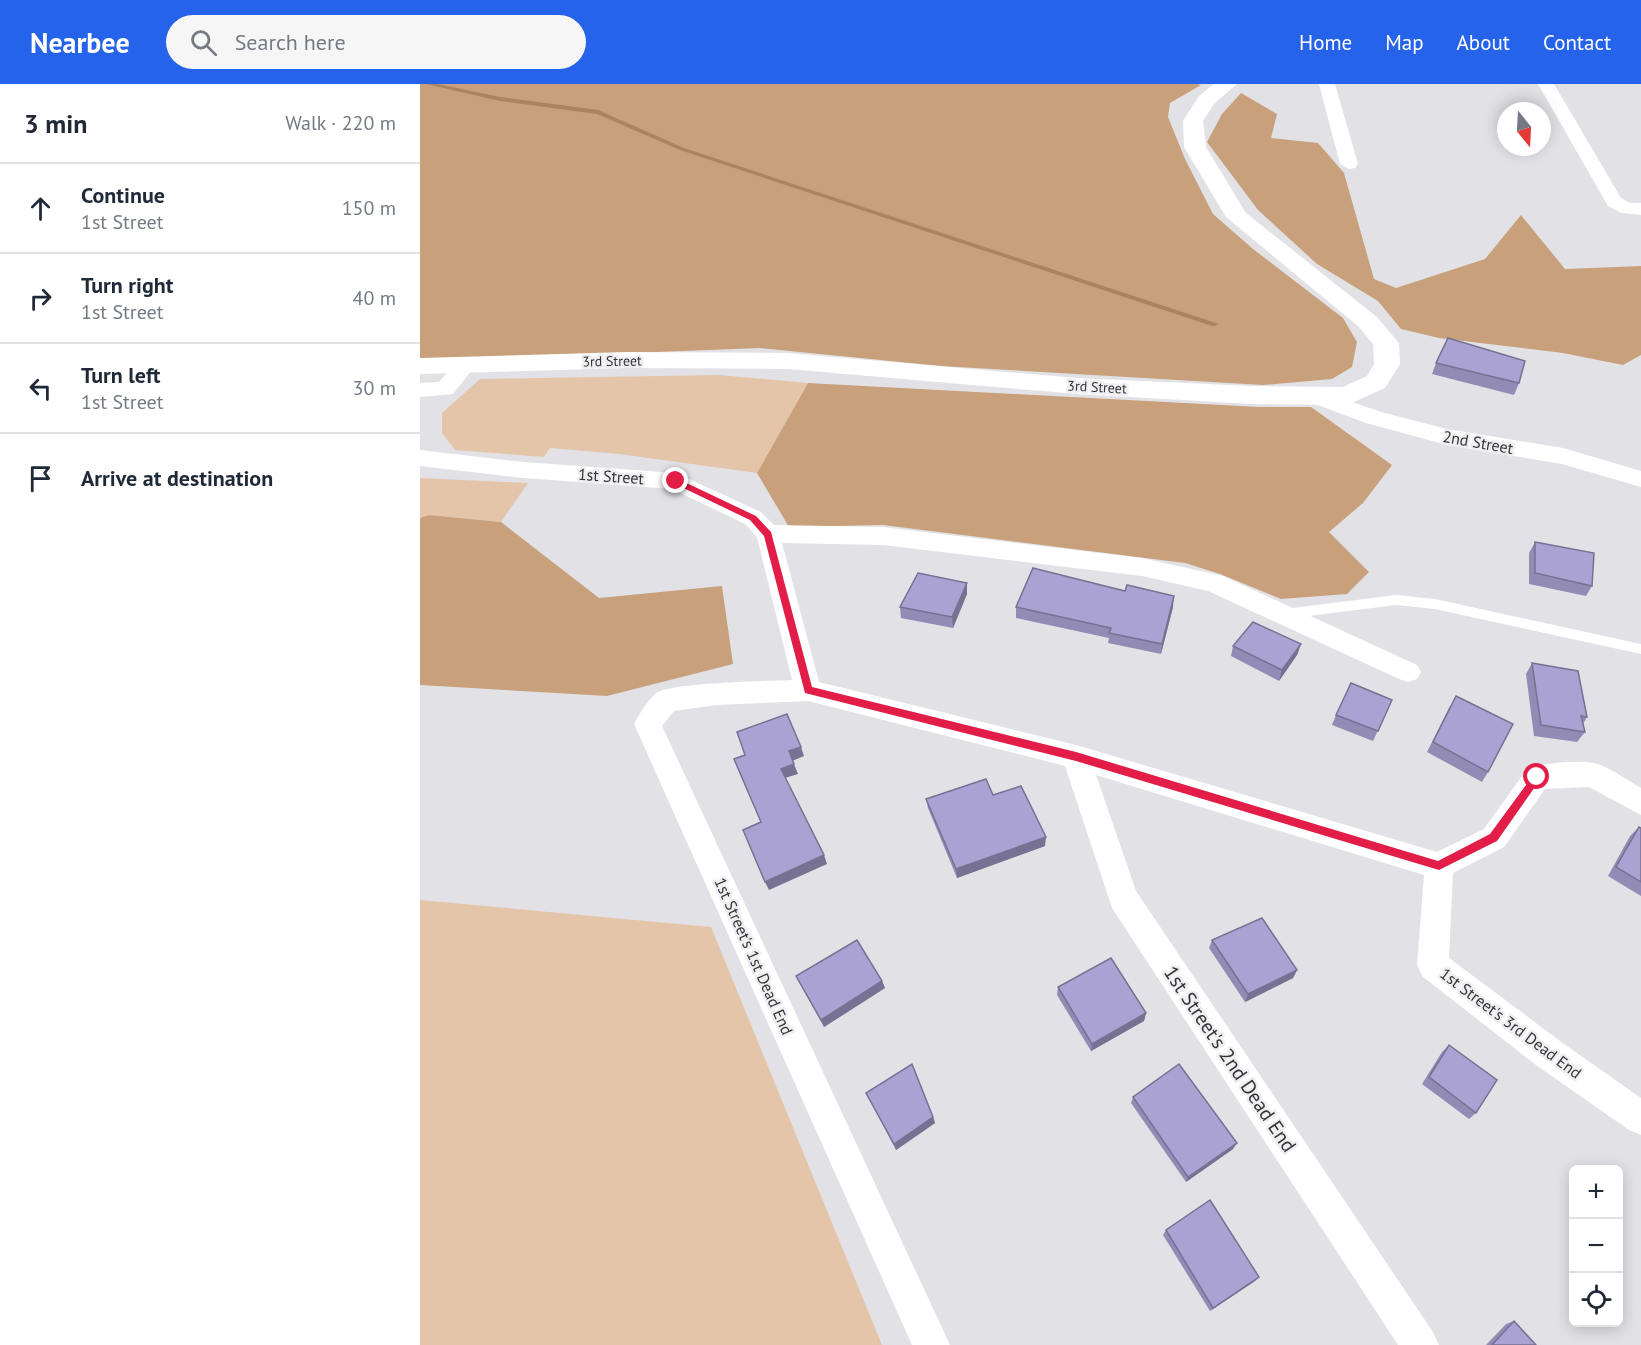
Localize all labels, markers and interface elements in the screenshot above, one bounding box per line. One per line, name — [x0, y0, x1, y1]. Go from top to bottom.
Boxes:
search box — [166, 15, 586, 69]
text: Nearbee — [30, 24, 130, 61]
icon: search — [187, 26, 220, 59]
text: Search here — [235, 28, 346, 56]
text: Home — [1299, 29, 1352, 56]
text: Map — [1385, 29, 1424, 56]
text: About — [1457, 29, 1510, 56]
text: Contact — [1543, 29, 1611, 56]
north arrow — [1497, 102, 1551, 156]
text: 3 min — [24, 107, 87, 140]
text: Walk · 220 m — [285, 110, 396, 136]
text: Continue — [81, 181, 165, 209]
icon: ahead — [24, 192, 57, 225]
text: 150 m — [342, 195, 396, 221]
text: 1st Street — [81, 209, 164, 235]
text: Turn right — [81, 271, 173, 299]
icon: right — [24, 282, 57, 315]
text: 40 m — [353, 285, 396, 311]
text: 1st Street — [81, 299, 164, 325]
street label: 3rd Street — [582, 351, 642, 371]
text: Turn left — [81, 361, 161, 389]
icon: left — [24, 372, 57, 405]
text: 30 m — [353, 375, 396, 401]
street label: 3rd Street — [1067, 376, 1127, 398]
text: 1st Street — [81, 389, 164, 415]
street label: 2nd Street — [1441, 426, 1515, 458]
icon: arrive — [24, 462, 57, 495]
text: Arrive at destination — [81, 464, 273, 492]
street label: 1st Street — [577, 464, 645, 488]
route end — [662, 467, 688, 493]
route start — [1523, 763, 1549, 789]
street label: 1st Street's 1st Dead End — [710, 874, 798, 1038]
street label: 1st Street's 2nd Dead End — [1158, 961, 1302, 1157]
street label: 1st Street's 3rd Dead End — [1436, 963, 1586, 1083]
map controls — [1569, 1165, 1623, 1327]
button: + — [1569, 1165, 1623, 1219]
button: − — [1569, 1219, 1623, 1273]
button: locate — [1569, 1273, 1623, 1327]

